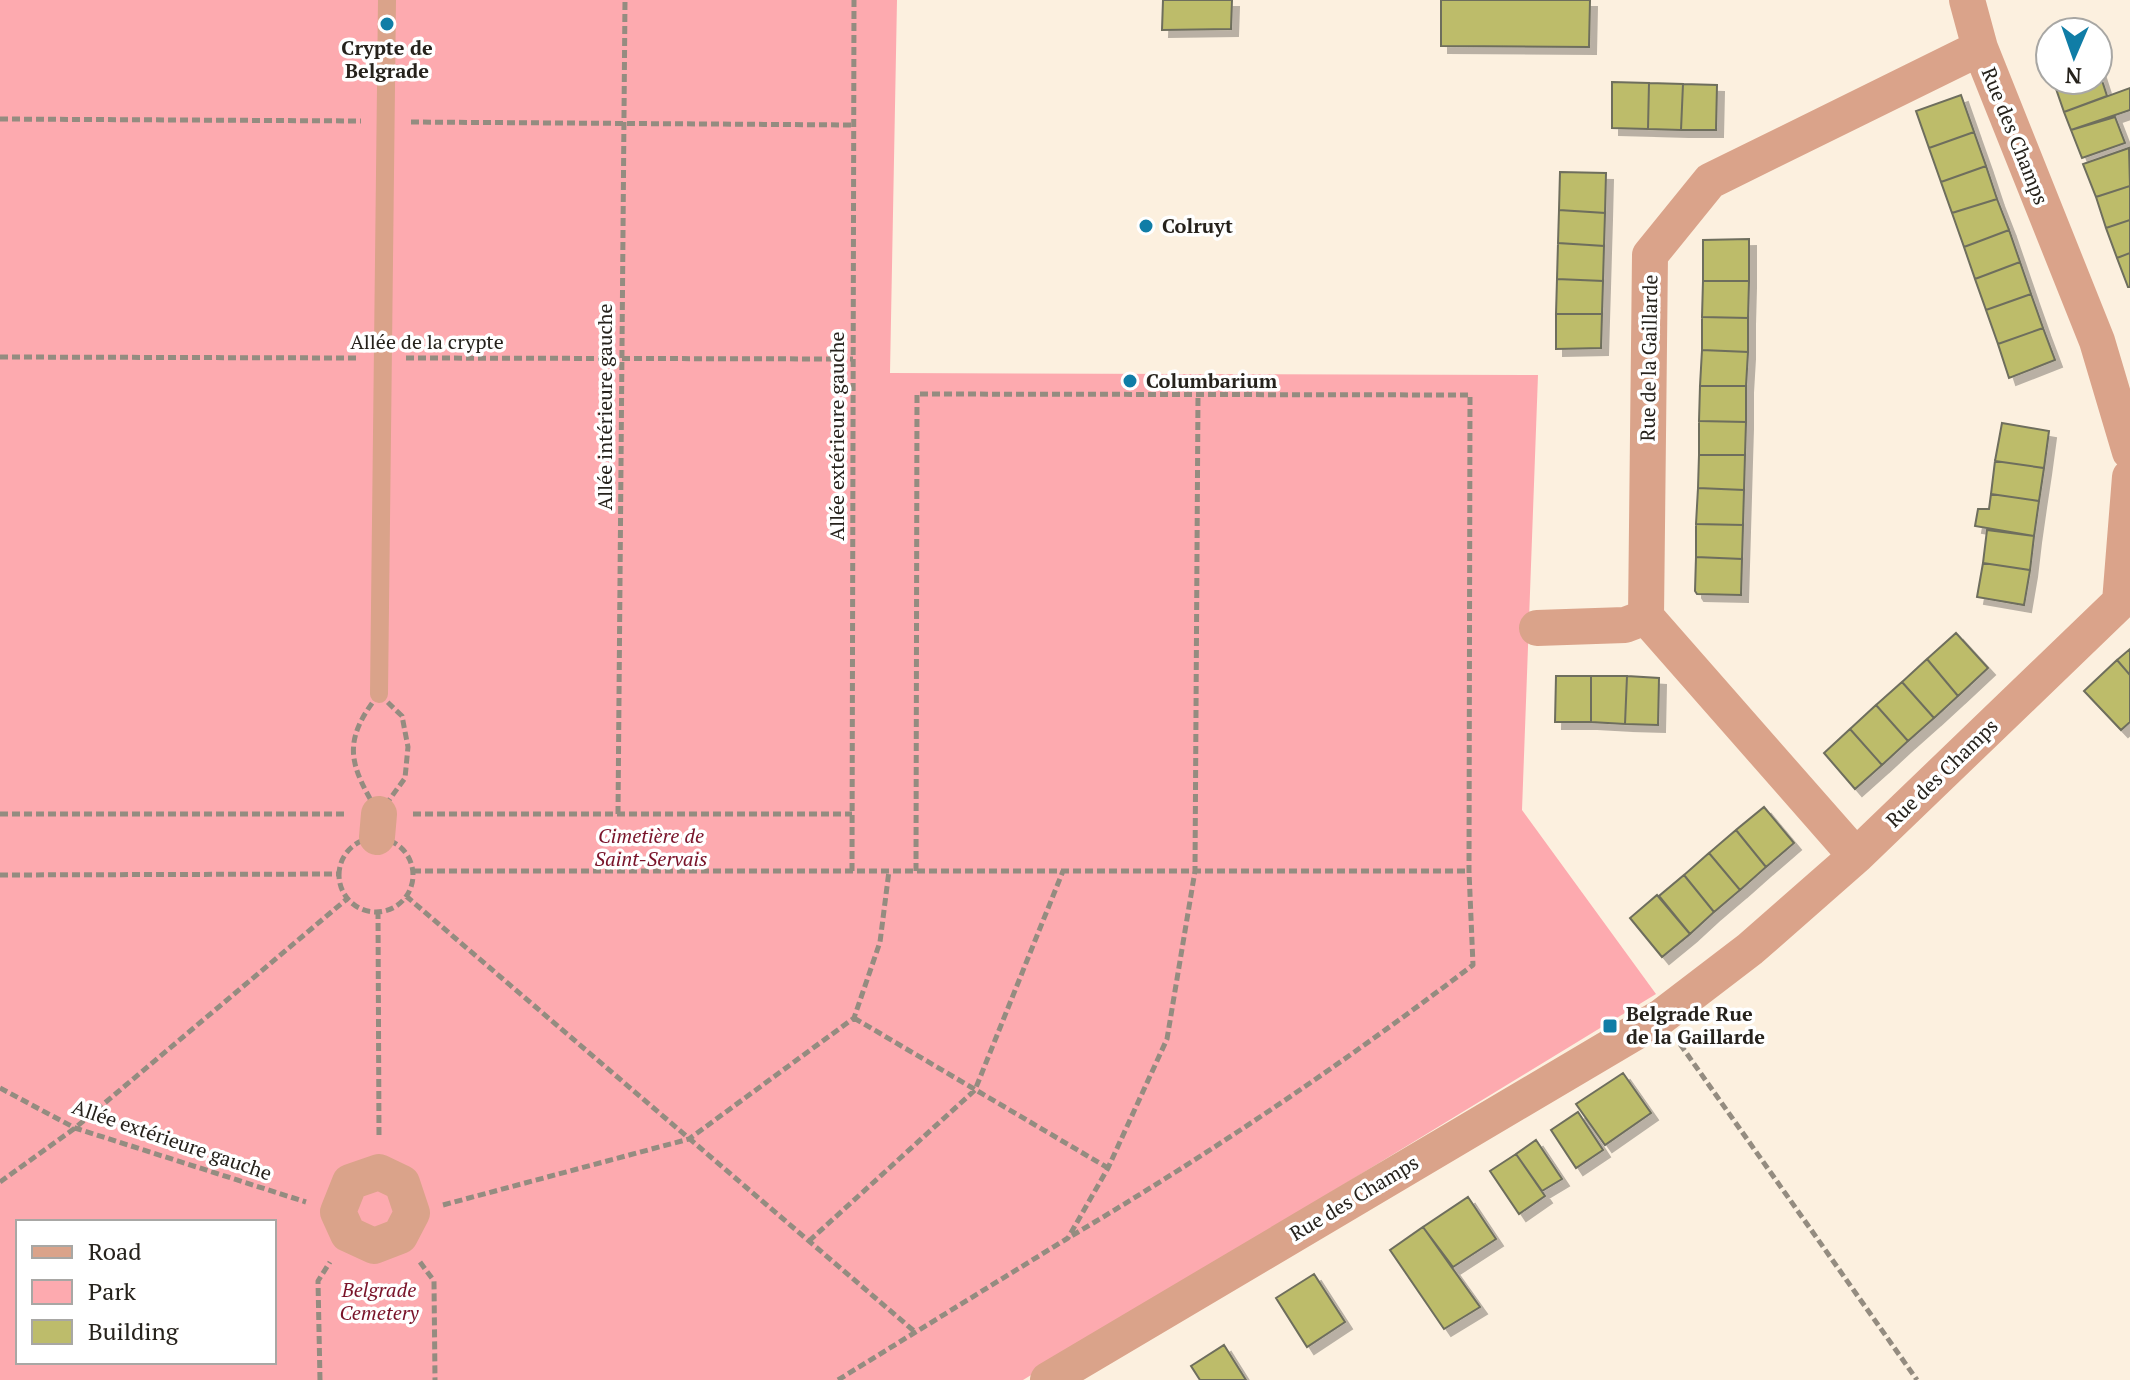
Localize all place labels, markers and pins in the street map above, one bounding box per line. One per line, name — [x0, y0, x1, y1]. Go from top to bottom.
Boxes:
marker: Crypte de Belgrade — [378, 15, 396, 33]
place label: Crypte de Belgrade — [341, 34, 433, 84]
place label: Colruyt — [1162, 212, 1233, 239]
marker: Colruyt — [1137, 217, 1155, 235]
place label: Columbarium — [1146, 367, 1278, 394]
marker: Columbarium — [1121, 372, 1139, 390]
place label: Belgrade Rue de la Gaillarde — [1626, 1000, 1765, 1050]
marker: Belgrade Rue de la Gaillarde — [1601, 1017, 1619, 1035]

